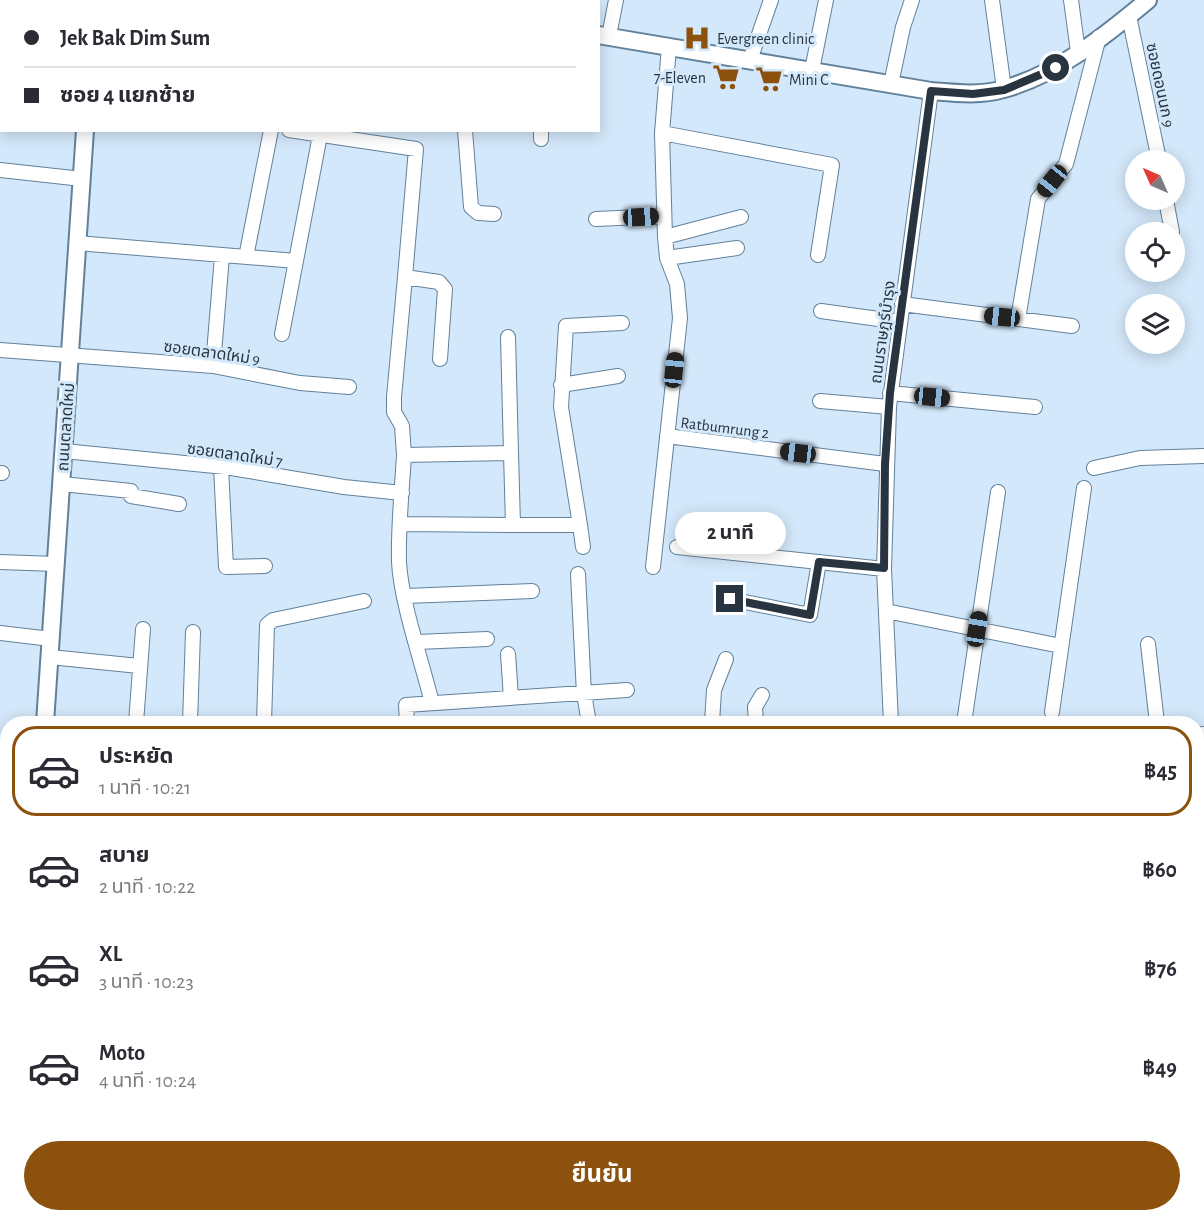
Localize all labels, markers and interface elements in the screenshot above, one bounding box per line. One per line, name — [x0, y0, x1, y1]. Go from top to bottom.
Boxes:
hospital icon: Evergreen clinic — [682, 23, 712, 53]
text: Jek Bak Dim Sum — [60, 27, 210, 49]
place label: Evergreen clinic — [717, 31, 814, 47]
street label: ซอยดอนนก 9 — [1143, 41, 1177, 129]
route start — [1042, 54, 1069, 81]
supermarket icon: 7-Eleven — [711, 62, 741, 92]
supermarket icon: Mini C — [754, 64, 784, 94]
place label: 7-Eleven — [654, 70, 706, 86]
place label: Mini C — [789, 72, 829, 88]
text: ซอย 4 แยกซ้าย — [60, 84, 195, 106]
north arrow — [1125, 150, 1185, 210]
map controls — [1125, 150, 1185, 354]
car — [1034, 161, 1070, 201]
car — [623, 207, 659, 227]
button: locate — [1125, 222, 1185, 282]
street label: ถนนราษฎร์บำรุง — [868, 280, 899, 385]
button: layers — [1125, 294, 1185, 354]
car — [983, 306, 1021, 328]
street label: ซอยตลาดใหม่ 9 — [163, 337, 261, 368]
car — [663, 351, 685, 389]
street label: ถนนตลาดใหม่ — [54, 382, 77, 472]
car — [913, 386, 951, 408]
street label: Ratbumrung 2 — [680, 415, 770, 441]
street label: ซอยตลาดใหม่ 7 — [186, 439, 284, 470]
car — [779, 442, 817, 464]
callout: 2 นาที — [674, 512, 786, 554]
text: 2 นาที — [707, 523, 754, 543]
route end — [716, 585, 743, 612]
car — [965, 610, 989, 648]
icon: car — [27, 744, 81, 798]
text: ประหยัด — [99, 745, 174, 767]
text: ฿45 — [1144, 760, 1177, 782]
text: 1 นาที · 10:21 — [99, 778, 191, 798]
icon: car — [27, 843, 81, 897]
text: สบาย — [99, 844, 149, 866]
text: ฿60 — [1142, 859, 1177, 881]
text: 2 นาที · 10:22 — [99, 877, 195, 897]
icon: car — [27, 942, 81, 996]
text: XL — [99, 943, 122, 965]
text: ฿76 — [1144, 958, 1177, 980]
text: 3 นาที · 10:23 — [99, 972, 194, 992]
icon: car — [27, 1041, 81, 1095]
text: Moto — [99, 1042, 145, 1064]
text: ฿49 — [1143, 1057, 1177, 1079]
text: 4 นาที · 10:24 — [99, 1071, 196, 1091]
button: ยืนยัน — [24, 1141, 1180, 1210]

